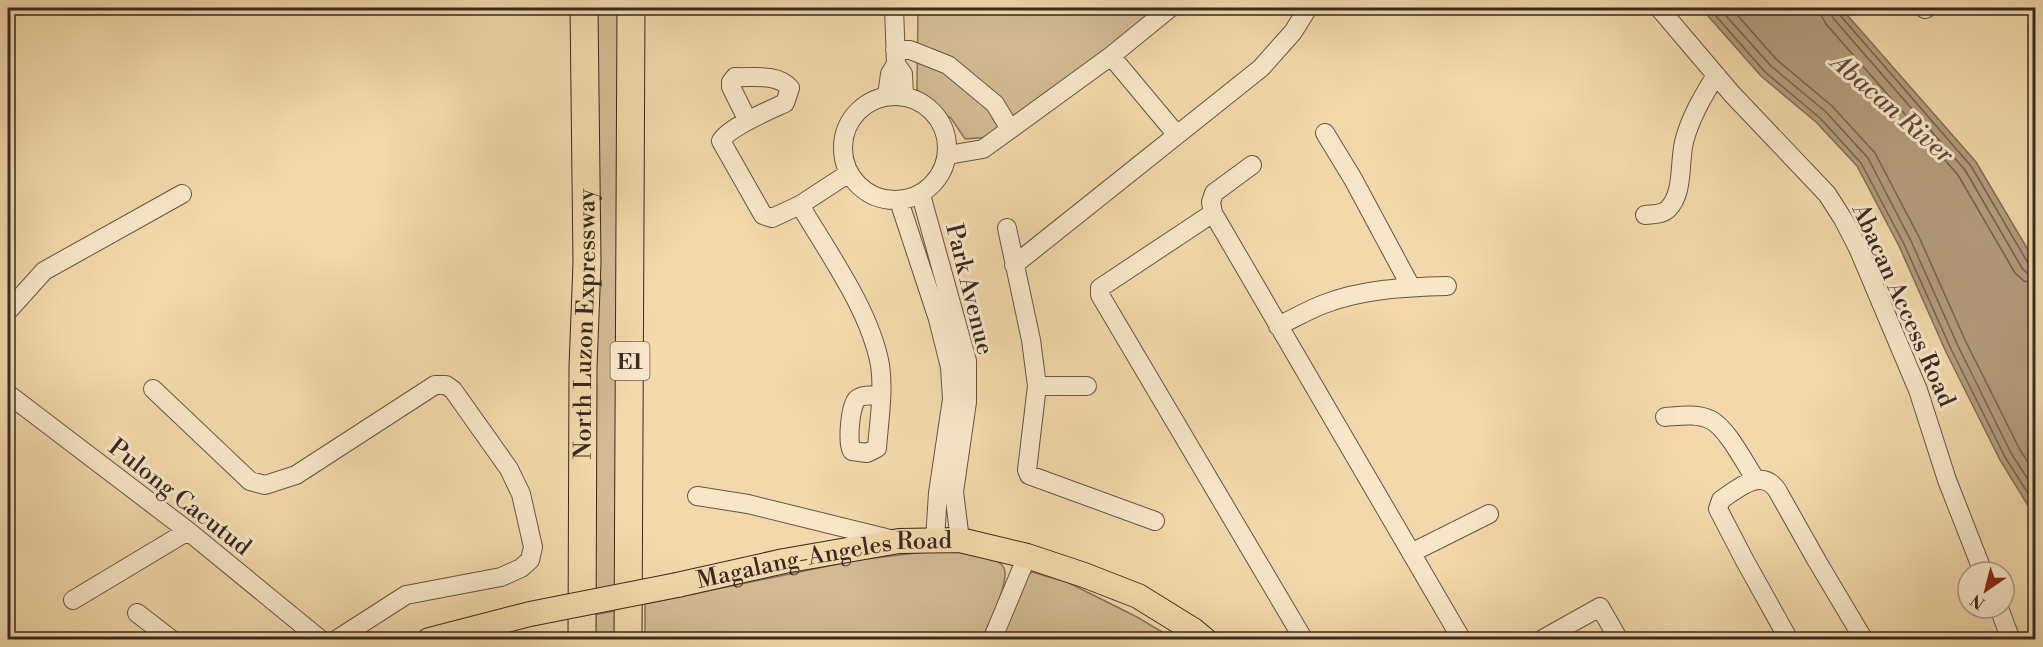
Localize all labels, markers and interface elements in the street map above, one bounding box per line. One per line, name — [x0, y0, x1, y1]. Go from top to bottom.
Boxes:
water label: Abacan River — [1822, 45, 1961, 171]
street label: North Luzon Expressway — [569, 188, 603, 459]
street label: Abacan Access Road — [1844, 198, 1962, 412]
street label: Park Avenue — [938, 221, 1000, 358]
road number: E1 — [610, 342, 650, 380]
street label: Pulong Cacutud — [102, 433, 257, 563]
street label: Magalang-Angeles Road — [694, 526, 953, 596]
north arrow — [1956, 560, 2016, 620]
text: N — [1967, 589, 1989, 613]

